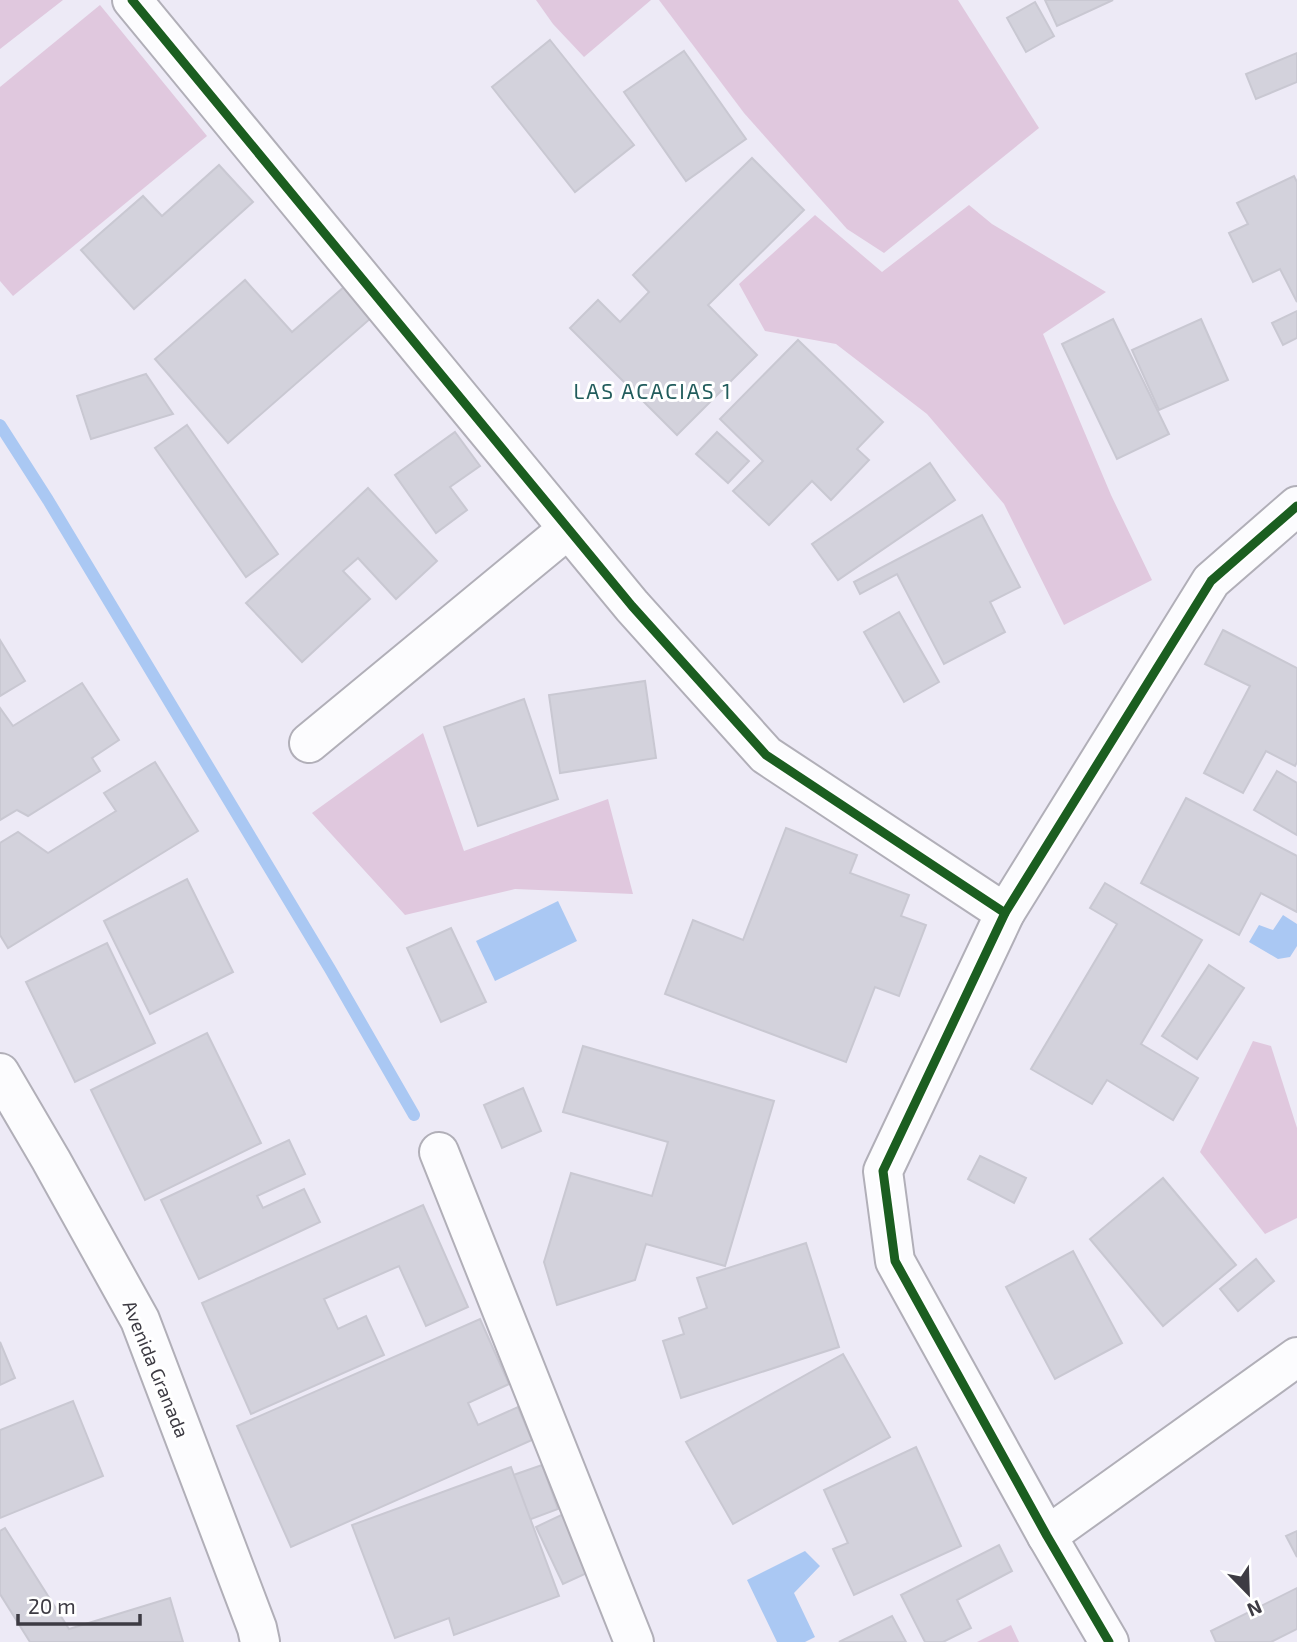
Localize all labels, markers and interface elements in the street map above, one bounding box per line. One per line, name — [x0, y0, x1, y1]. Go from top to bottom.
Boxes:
district label: LAS ACACIAS 1 — [573, 378, 733, 403]
street label: Avenida Granada — [119, 1297, 194, 1441]
north arrow — [1213, 1558, 1283, 1628]
scale bar — [18, 1582, 140, 1626]
text: 20 m — [28, 1593, 76, 1618]
text: N — [1244, 1596, 1266, 1622]

